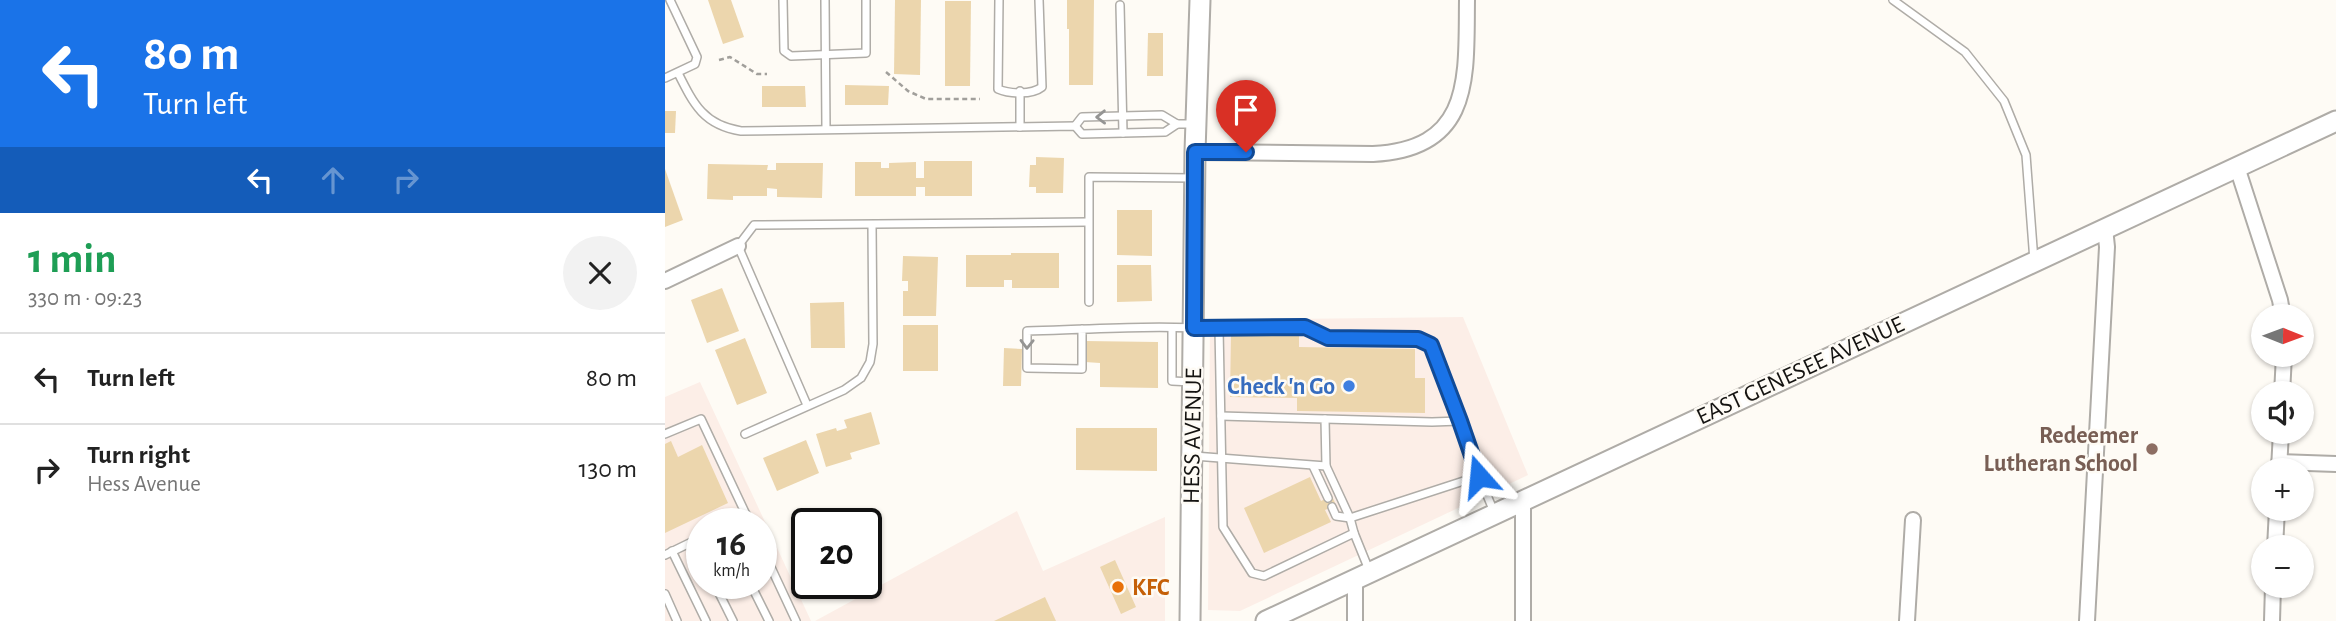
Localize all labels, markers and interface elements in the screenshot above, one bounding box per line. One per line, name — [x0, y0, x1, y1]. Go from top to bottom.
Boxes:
icon: left — [28, 28, 119, 119]
text: 80 m — [143, 30, 240, 79]
pin — [1216, 80, 1276, 152]
text: Turn left — [143, 88, 247, 120]
icon: arrive — [1227, 91, 1265, 129]
one-way arrow — [1095, 109, 1105, 125]
icon: left — [241, 161, 279, 199]
icon: ahead — [314, 161, 352, 199]
icon: right — [387, 161, 425, 199]
button: close — [563, 236, 637, 310]
text: 1 min — [28, 238, 117, 280]
text: 330 m · 09:23 — [28, 287, 142, 310]
north arrow — [2251, 304, 2313, 368]
map controls — [2251, 304, 2314, 598]
street label: EAST GENESEE AVENUE — [1693, 312, 1908, 430]
one-way arrow — [1019, 339, 1035, 350]
icon: left — [28, 360, 66, 398]
text: Turn left — [87, 365, 175, 391]
text: 80 m — [586, 365, 637, 391]
street label: HESS AVENUE — [1180, 367, 1206, 504]
place label: Check 'n Go — [1227, 375, 1335, 399]
marker: Check 'n Go — [1341, 378, 1357, 394]
button: sound — [2251, 381, 2314, 444]
place label: Redeemer Lutheran School — [1983, 424, 2139, 476]
position arrow — [1442, 439, 1516, 513]
marker: Redeemer Lutheran School — [2144, 441, 2160, 457]
text: Turn right — [87, 442, 190, 468]
icon: right — [28, 451, 66, 489]
text: 130 m — [579, 456, 637, 482]
button: + — [2251, 458, 2314, 521]
text: Hess Avenue — [87, 473, 201, 496]
speed limit sign: 20 — [791, 508, 882, 599]
text: 16 — [717, 527, 746, 562]
button: − — [2251, 535, 2314, 598]
text: km/h — [713, 562, 750, 580]
place label: KFC — [1132, 576, 1170, 600]
marker: KFC — [1110, 579, 1126, 595]

